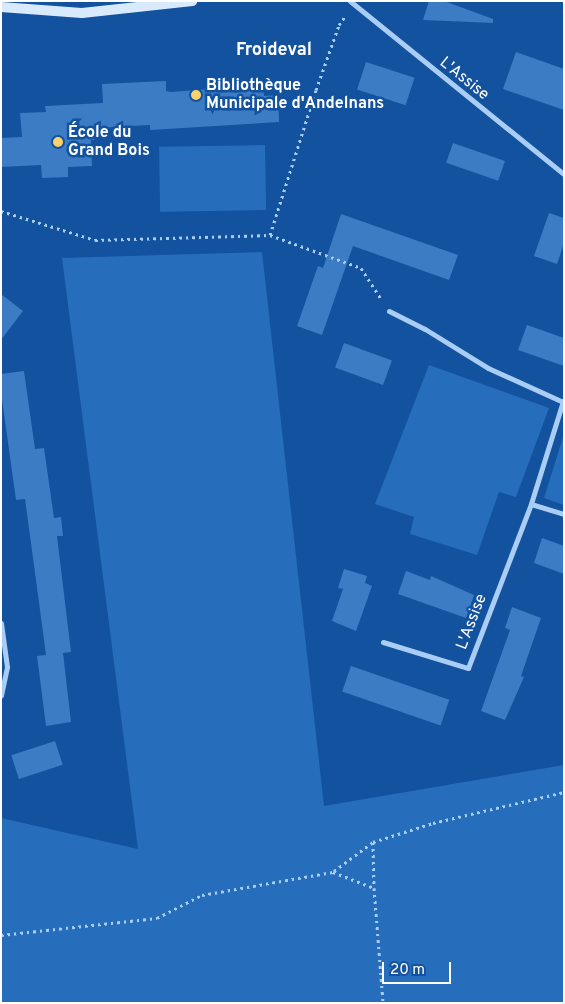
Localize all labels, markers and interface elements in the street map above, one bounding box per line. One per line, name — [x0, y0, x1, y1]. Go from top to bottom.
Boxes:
district label: Froideval — [236, 40, 312, 62]
street label: L'Assise — [435, 53, 493, 105]
place label: Bibliothèque Municipale d'Andelnans — [206, 76, 384, 114]
marker: Bibliothèque Municipale d'Andelnans — [190, 89, 202, 101]
place label: École du Grand Bois — [68, 123, 150, 161]
marker: École du Grand Bois — [52, 136, 64, 148]
street label: L'Assise — [453, 591, 491, 653]
scale bar — [385, 952, 454, 984]
text: 20 m — [390, 961, 425, 980]

